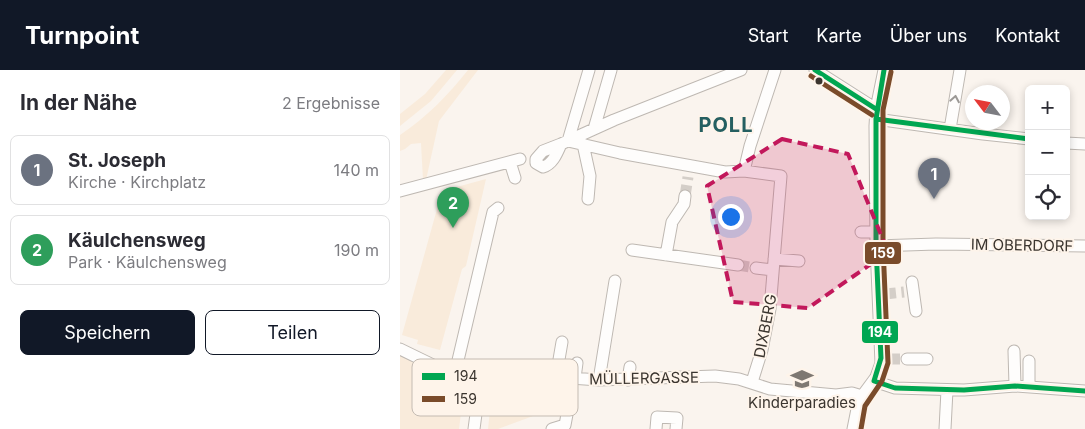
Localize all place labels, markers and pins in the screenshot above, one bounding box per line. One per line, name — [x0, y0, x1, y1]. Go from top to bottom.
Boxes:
unlabelled marker — [814, 76, 824, 86]
pin: 1 — [918, 158, 950, 199]
pin: 2 — [437, 187, 469, 228]
school or university icon: Kinderparadies — [789, 366, 815, 392]
place label: Kinderparadies — [748, 393, 856, 412]

